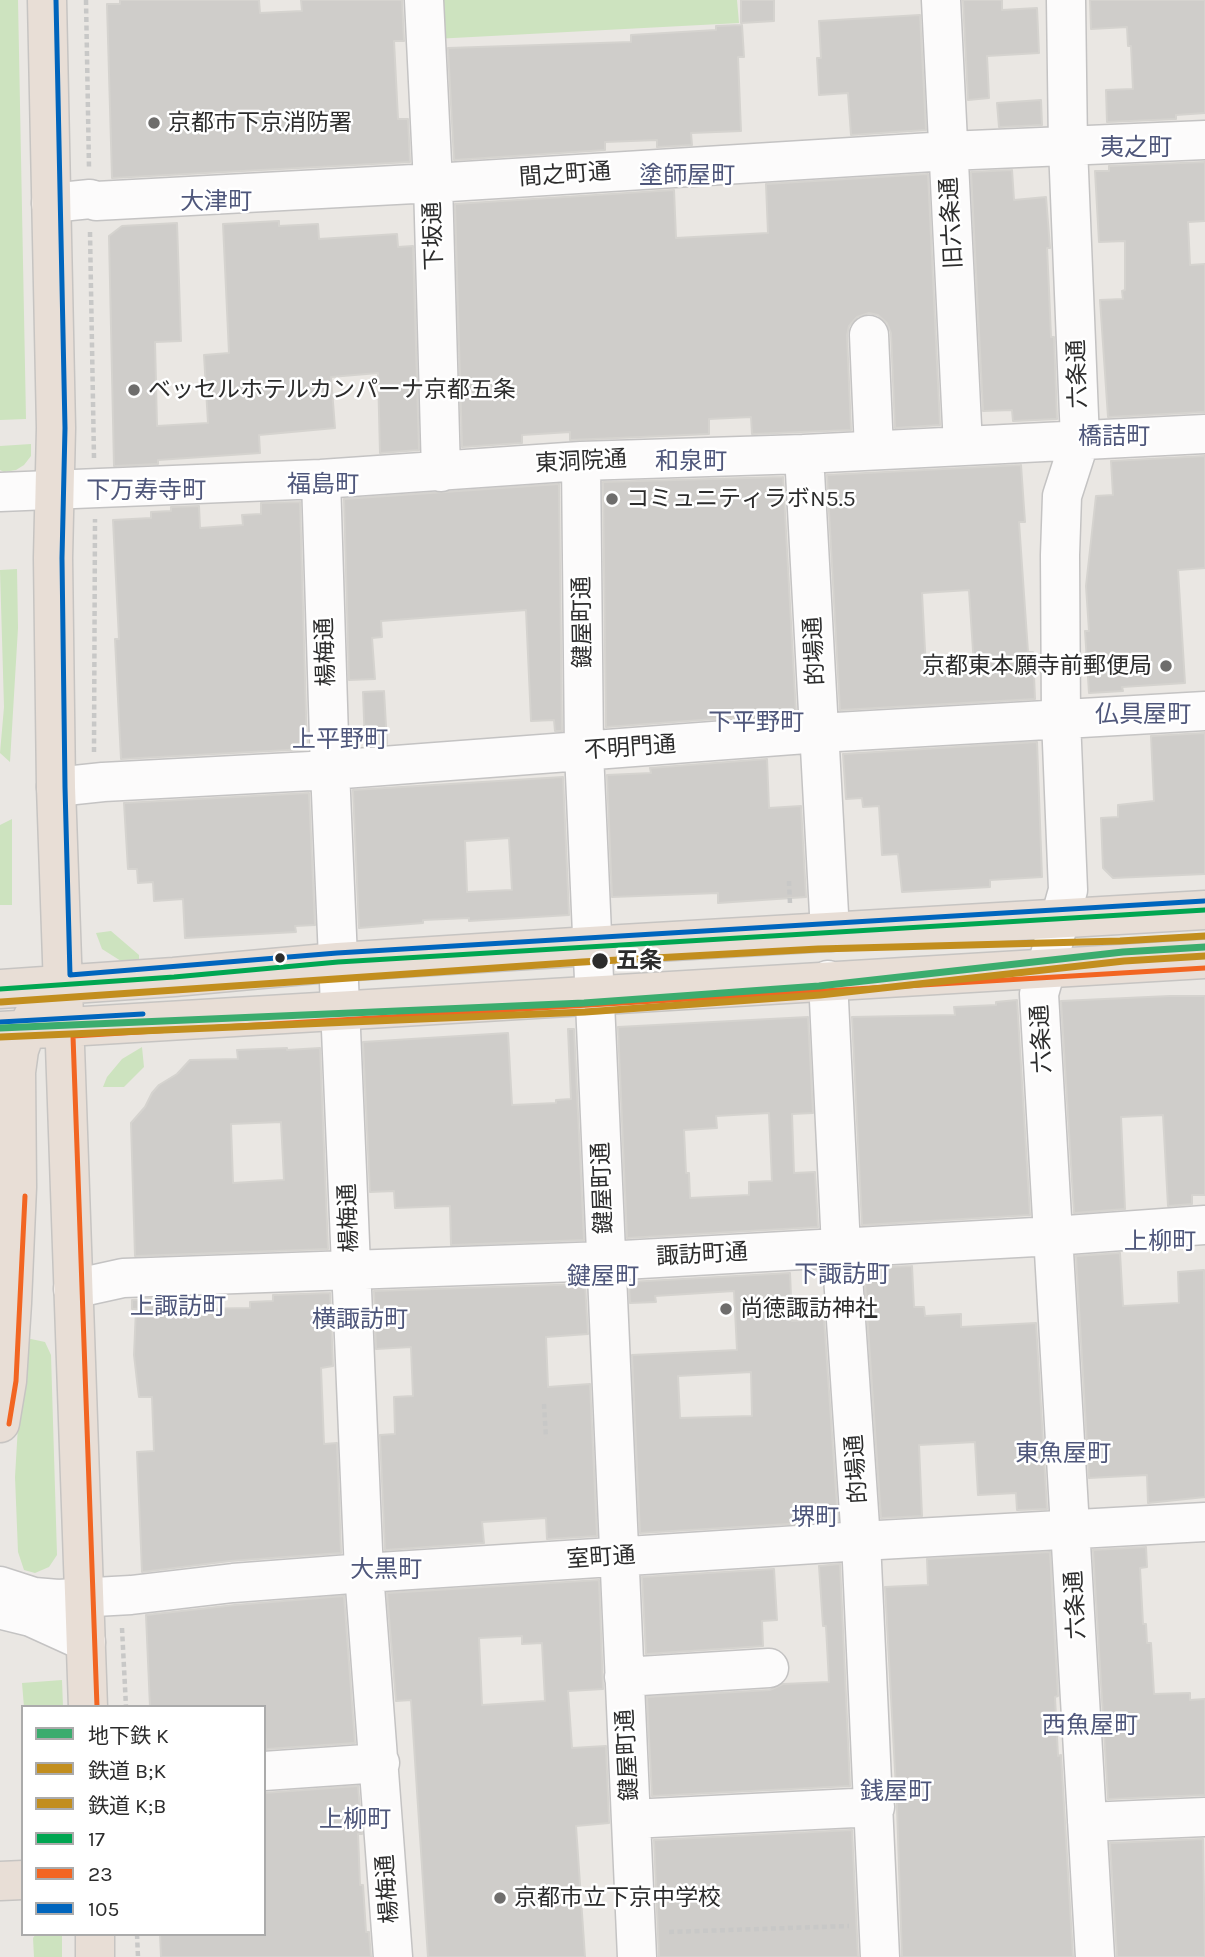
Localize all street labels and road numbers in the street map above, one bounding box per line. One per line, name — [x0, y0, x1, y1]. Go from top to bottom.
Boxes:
street label: 間之町通 — [518, 158, 612, 192]
street label: 旧六条通 — [936, 176, 968, 270]
street label: 下坂通 — [419, 201, 449, 271]
street label: 六条通 — [1063, 339, 1093, 409]
street label: 東洞院通 — [534, 446, 628, 478]
street label: 鍵屋町通 — [568, 576, 598, 668]
street label: 的場通 — [799, 616, 831, 686]
street label: 楊梅通 — [311, 617, 341, 687]
street label: 不明門通 — [583, 731, 677, 765]
street label: 六条通 — [1026, 1004, 1058, 1074]
street label: 鍵屋町通 — [588, 1142, 618, 1234]
street label: 楊梅通 — [334, 1183, 364, 1253]
street label: 諏訪町通 — [655, 1239, 749, 1271]
street label: 的場通 — [841, 1434, 873, 1504]
street label: 室町通 — [566, 1542, 636, 1574]
street label: 六条通 — [1060, 1570, 1092, 1640]
street label: 鍵屋町通 — [612, 1708, 644, 1802]
street label: 楊梅通 — [372, 1854, 404, 1924]

